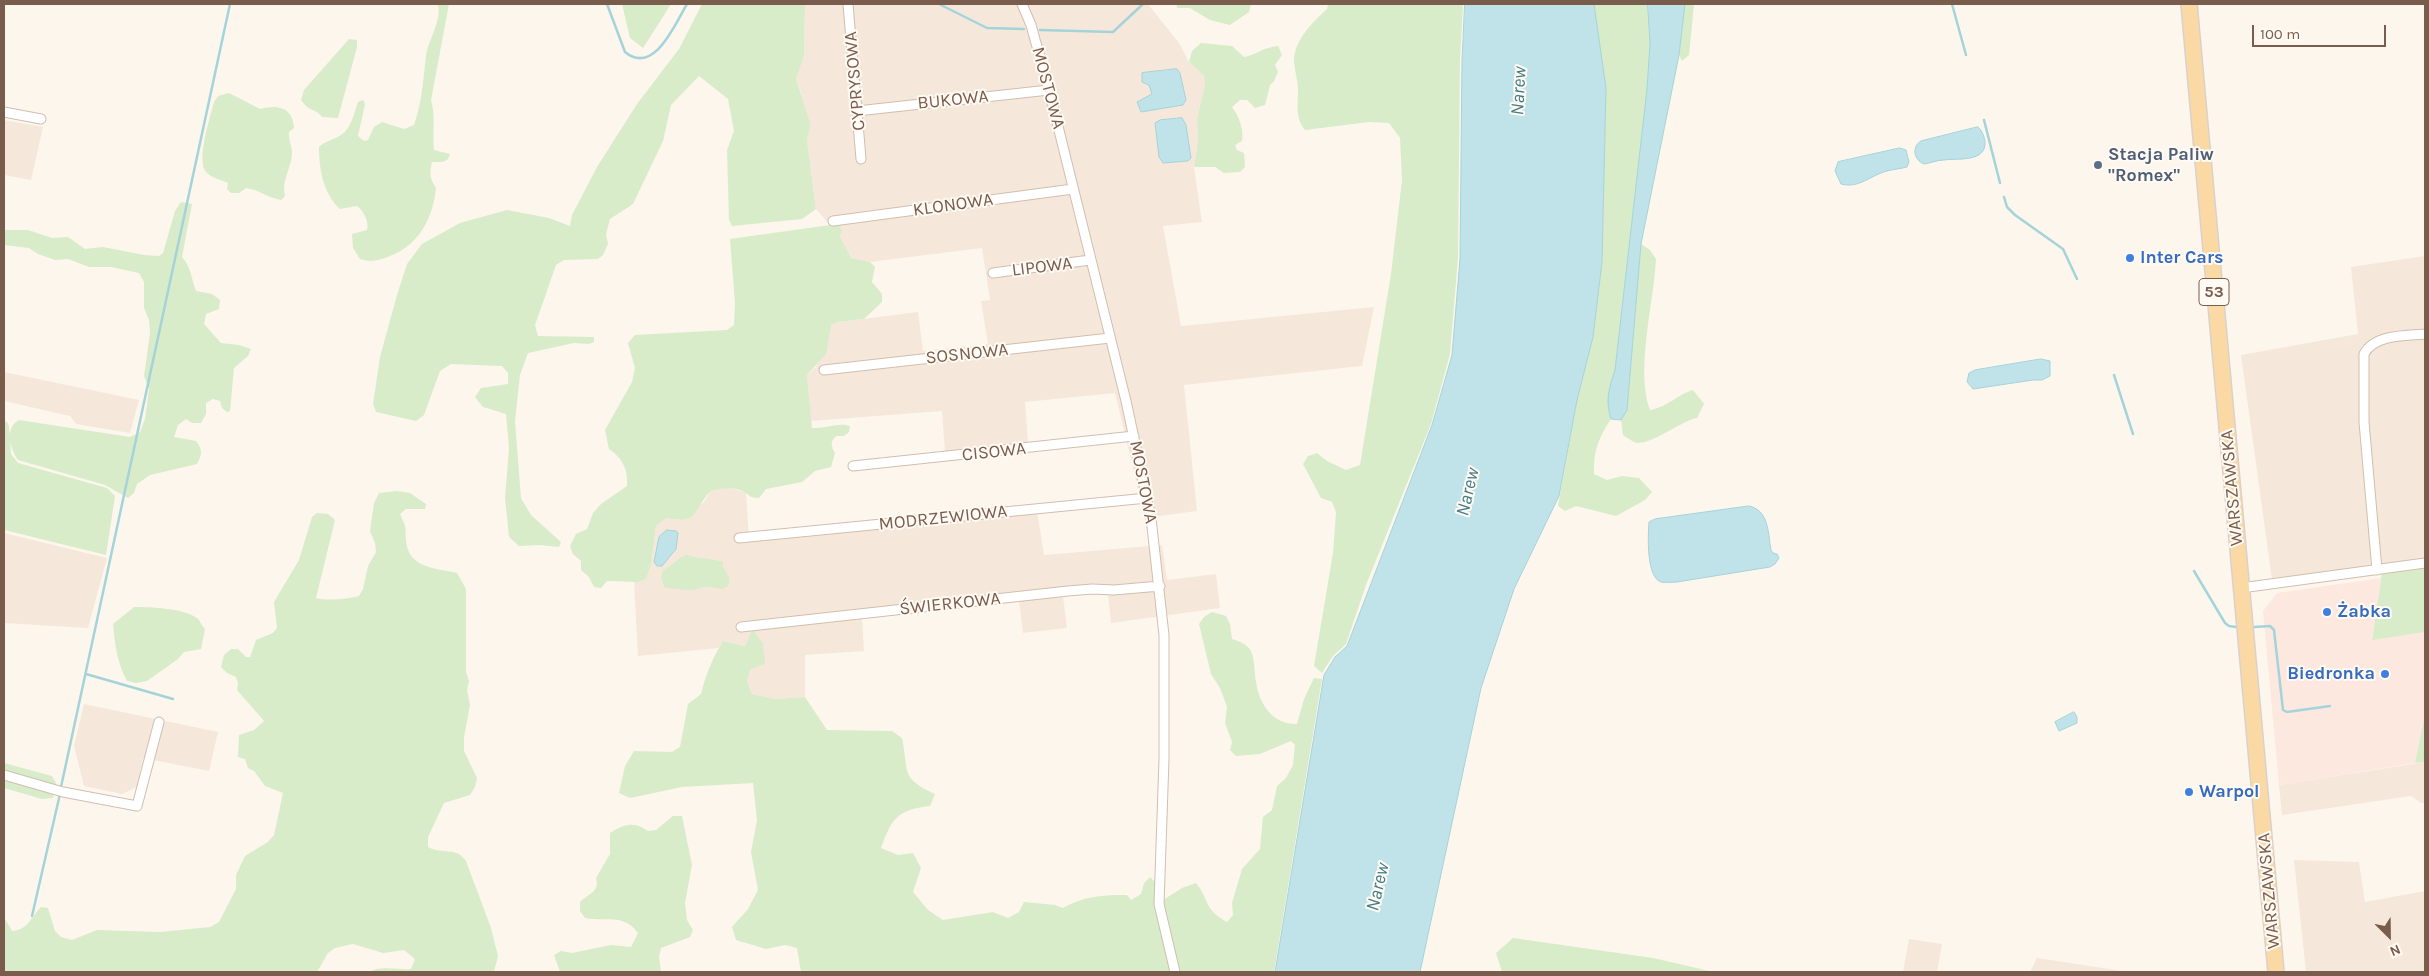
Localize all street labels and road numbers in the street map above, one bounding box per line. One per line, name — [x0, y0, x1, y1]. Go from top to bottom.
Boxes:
street label: CYPRYSOWA — [840, 30, 870, 132]
street label: MOSTOWA — [1027, 45, 1069, 131]
street label: BUKOWA — [916, 86, 990, 114]
street label: KLONOWA — [912, 189, 994, 221]
street label: LIPOWA — [1010, 253, 1074, 281]
road number: 53 — [2199, 278, 2229, 306]
street label: SOSNOWA — [925, 339, 1009, 369]
street label: WARSZAWSKA — [2216, 429, 2248, 547]
street label: CISOWA — [961, 438, 1027, 466]
street label: MOSTOWA — [1124, 439, 1162, 525]
street label: MODRZEWIOWA — [878, 501, 1008, 535]
street label: ŚWIERKOWA — [898, 588, 1002, 620]
street label: WARSZAWSKA — [2253, 832, 2285, 950]

